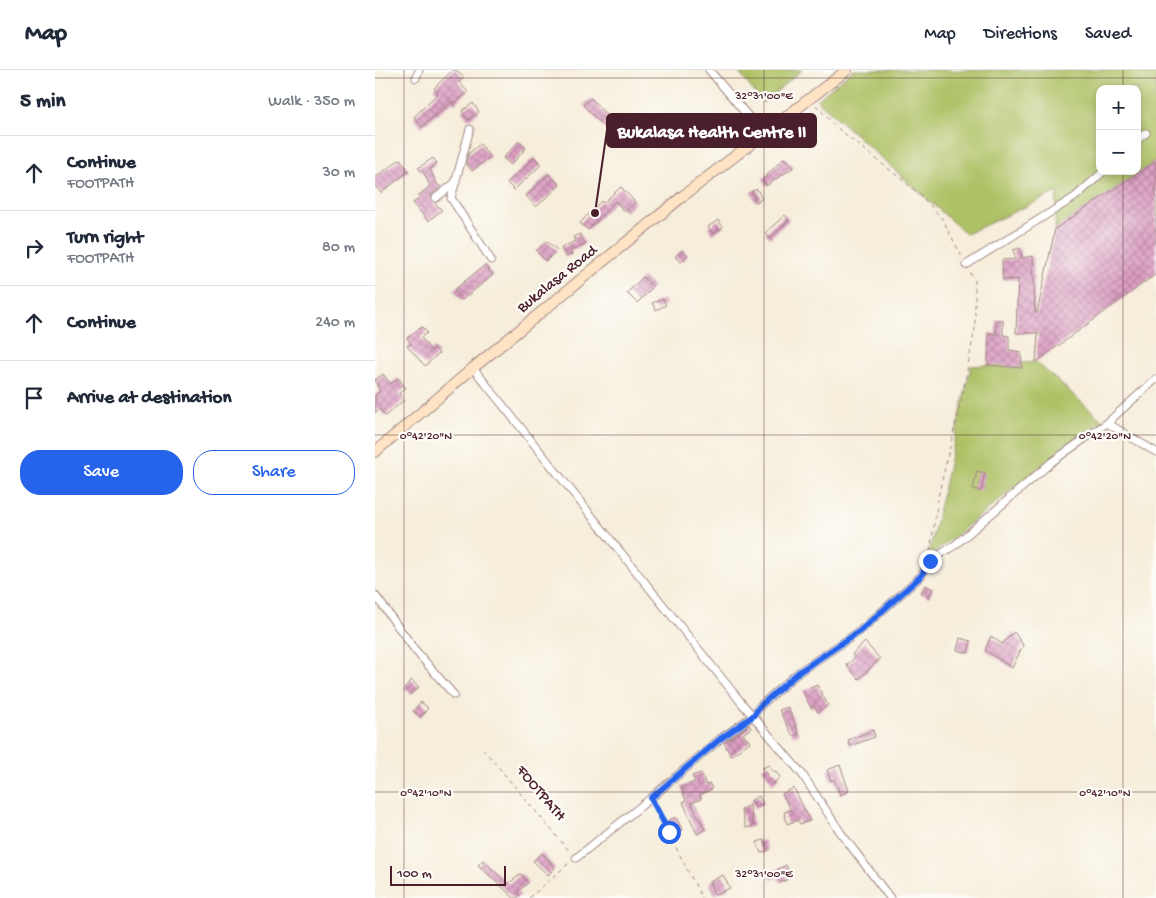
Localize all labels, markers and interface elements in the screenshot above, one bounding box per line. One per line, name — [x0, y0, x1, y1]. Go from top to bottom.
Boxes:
text: Map — [25, 20, 67, 49]
text: Map — [924, 24, 956, 45]
text: Directions — [984, 24, 1057, 45]
text: Saved — [1085, 24, 1131, 45]
map controls — [1096, 85, 1141, 175]
button: + — [1096, 85, 1141, 130]
text: 5 min — [20, 90, 65, 115]
text: 32°31'00"E — [734, 90, 793, 104]
text: Walk · 350 m — [268, 93, 355, 112]
callout: Bukalasa Health Centre II — [607, 114, 816, 147]
text: Bukalasa Health Centre II — [617, 123, 806, 144]
button: − — [1096, 130, 1141, 175]
text: Continue — [67, 152, 136, 175]
icon: ahead — [20, 159, 48, 187]
text: 30 m — [322, 164, 355, 183]
text: FOOTPATH — [67, 175, 134, 194]
text: Turn right — [67, 227, 143, 250]
icon: right — [20, 234, 48, 262]
text: 80 m — [322, 239, 355, 258]
street label: Bukalasa Road — [513, 241, 603, 319]
text: FOOTPATH — [67, 250, 134, 269]
icon: ahead — [20, 309, 48, 337]
text: Continue — [67, 312, 136, 335]
text: 240 m — [315, 314, 355, 333]
icon: arrive — [20, 384, 48, 412]
text: Arrive at destination — [67, 387, 231, 410]
text: 0°42'20"N — [400, 430, 452, 444]
text: 0°42'20"N — [1079, 430, 1131, 444]
button: Save — [20, 450, 183, 495]
button: Share — [193, 450, 355, 495]
route end — [919, 550, 942, 573]
street label: FOOTPATH — [510, 761, 569, 826]
text: 0°42'10"N — [400, 787, 452, 801]
text: 0°42'10"N — [1079, 787, 1131, 801]
route start — [658, 821, 681, 844]
scale bar — [390, 863, 506, 886]
text: 100 m — [397, 866, 432, 883]
text: 32°31'00"E — [734, 868, 793, 882]

